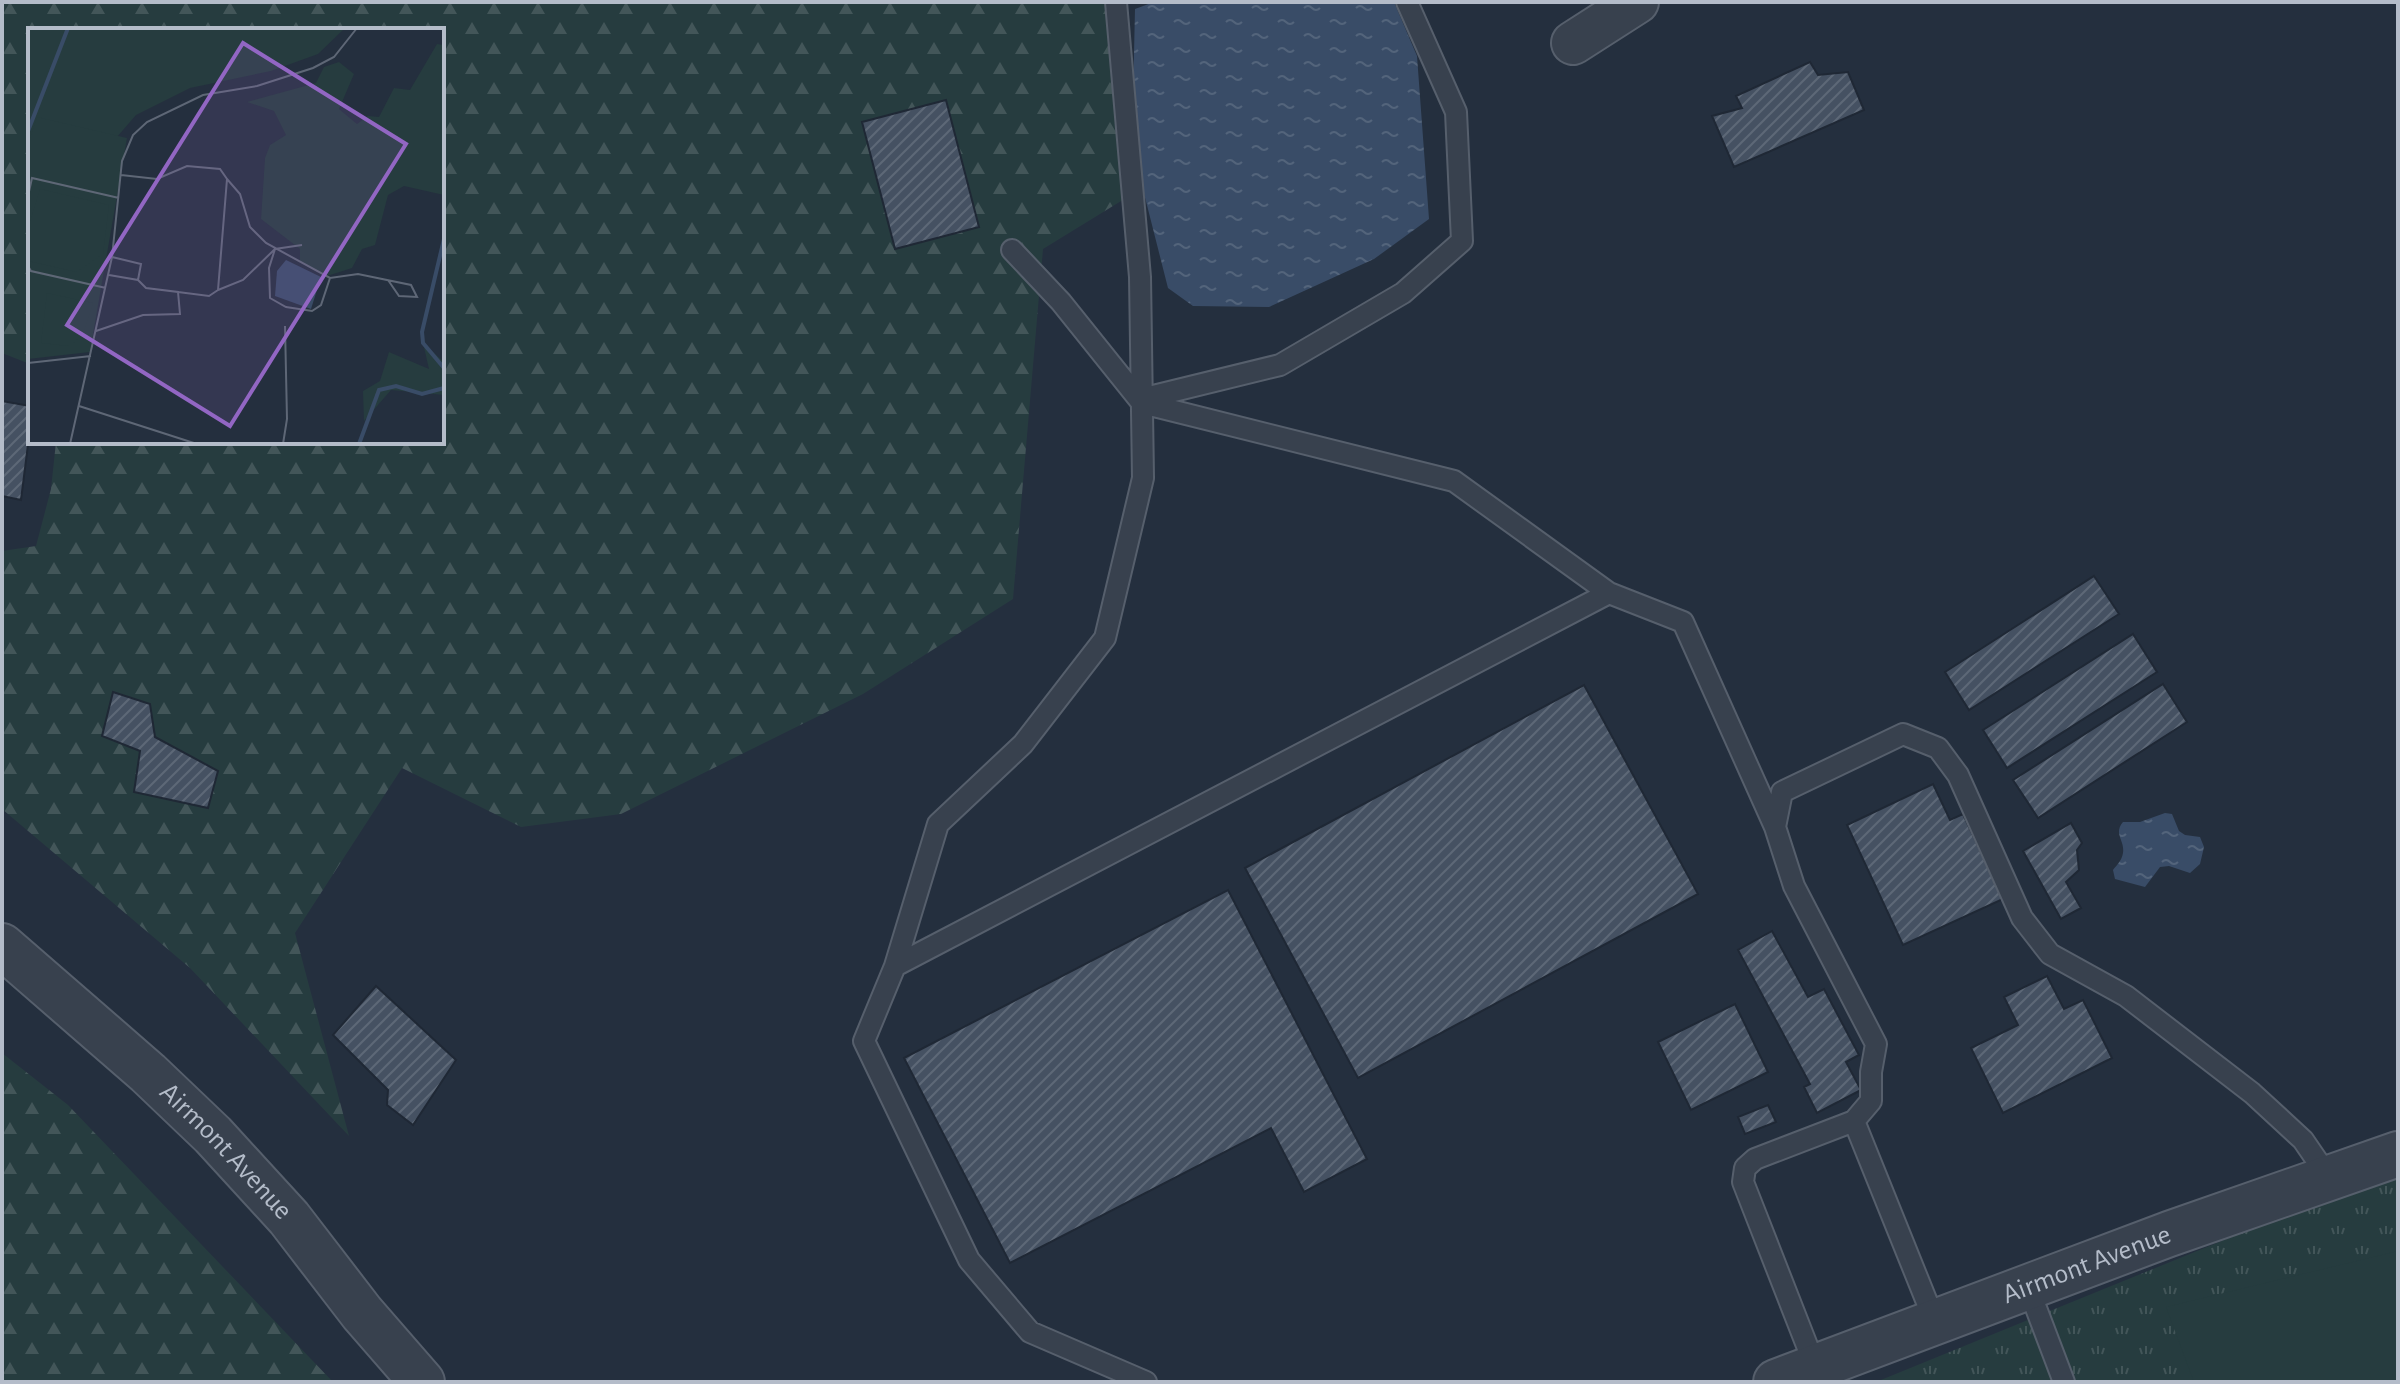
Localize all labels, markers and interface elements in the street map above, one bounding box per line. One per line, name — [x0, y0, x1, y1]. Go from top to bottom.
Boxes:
inset map — [28, 28, 444, 444]
street label: Airmont Avenue — [154, 1078, 297, 1225]
street label: Airmont Avenue — [1999, 1221, 2175, 1309]

